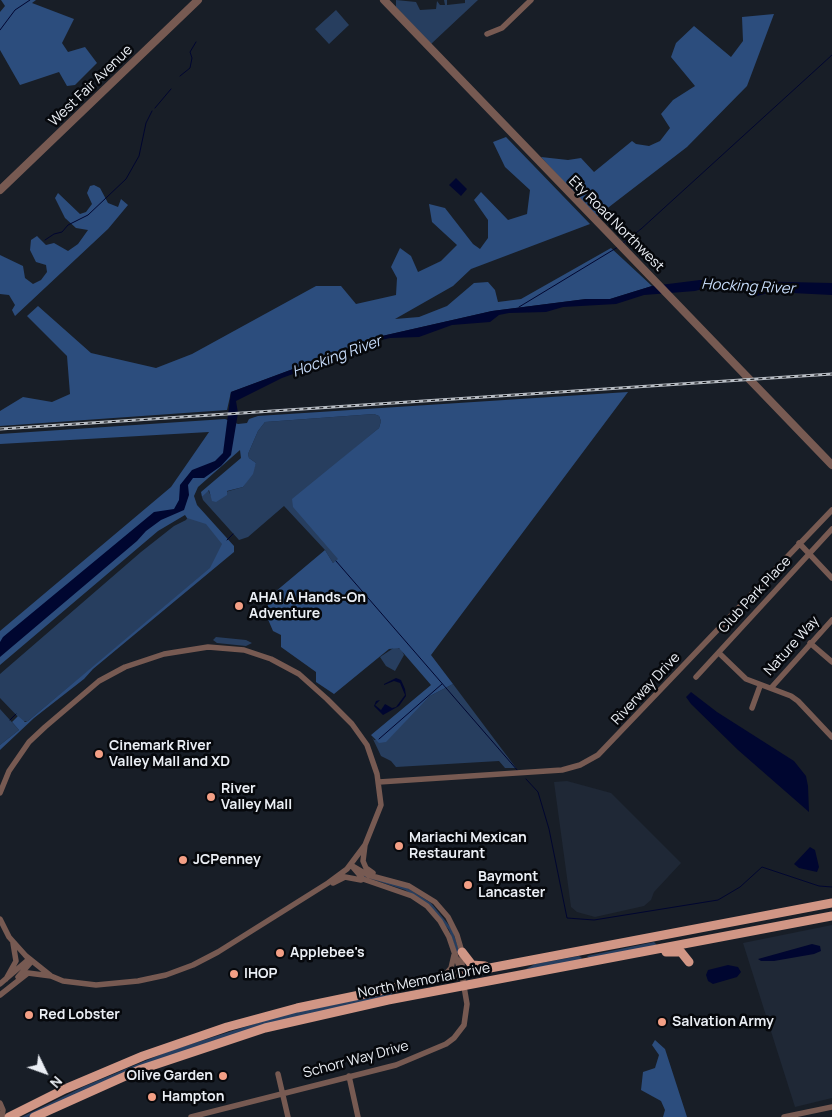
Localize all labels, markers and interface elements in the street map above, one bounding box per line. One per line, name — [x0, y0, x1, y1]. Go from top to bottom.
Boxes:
street label: West Fair Avenue — [46, 42, 136, 130]
street label: Ety Road Northwest — [565, 173, 667, 275]
water label: Hocking River — [701, 276, 795, 298]
water label: Hocking River — [290, 333, 384, 381]
street label: Club Park Place — [715, 553, 795, 637]
place label: AHA! A Hands-On Adventure — [249, 590, 366, 622]
marker: AHA! A Hands-On Adventure — [233, 600, 245, 612]
street label: Nature Way — [761, 613, 823, 679]
street label: Riverway Drive — [608, 649, 684, 729]
place label: Cinemark River Valley Mall and XD — [109, 738, 230, 770]
marker: Cinemark River Valley Mall and XD — [93, 748, 105, 760]
place label: River Valley Mall — [221, 781, 292, 814]
marker: River Valley Mall — [205, 791, 217, 803]
place label: Mariachi Mexican Restaurant — [409, 830, 527, 862]
marker: Mariachi Mexican Restaurant — [393, 840, 405, 852]
place label: JCPenney — [193, 852, 261, 868]
marker: JCPenney — [177, 854, 189, 866]
place label: Baymont Lancaster — [478, 869, 545, 902]
marker: Baymont Lancaster — [462, 879, 474, 891]
place label: Applebee's — [290, 945, 365, 961]
marker: Applebee's — [274, 947, 286, 959]
street label: North Memorial Drive — [356, 960, 492, 1002]
place label: IHOP — [244, 966, 277, 982]
marker: IHOP — [228, 968, 240, 980]
place label: Red Lobster — [39, 1007, 120, 1023]
marker: Red Lobster — [23, 1009, 35, 1021]
place label: Salvation Army — [672, 1014, 774, 1030]
marker: Salvation Army — [656, 1016, 668, 1028]
street label: Schorr Way Drive — [301, 1038, 411, 1082]
north arrow — [20, 1047, 70, 1097]
place label: Olive Garden — [127, 1068, 213, 1084]
marker: Olive Garden — [217, 1070, 229, 1082]
text: N — [46, 1072, 67, 1092]
place label: Hampton — [162, 1089, 224, 1105]
marker: Hampton — [146, 1091, 158, 1103]

